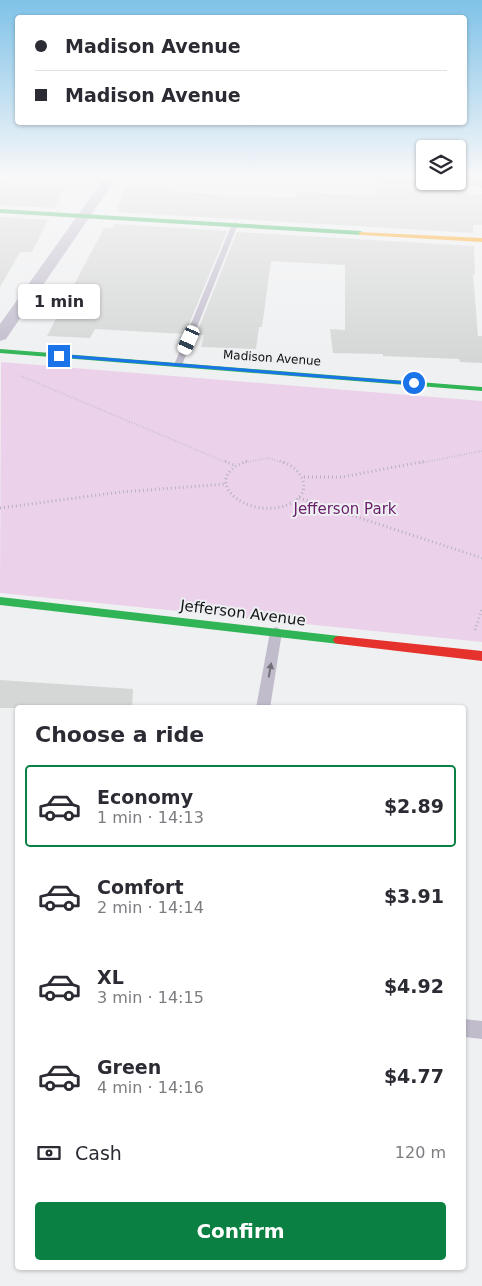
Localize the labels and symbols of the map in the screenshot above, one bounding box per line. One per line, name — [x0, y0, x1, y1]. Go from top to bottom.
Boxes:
callout: 1 min — [18, 284, 100, 318]
car — [176, 323, 201, 357]
route end — [48, 345, 70, 367]
street label: Madison Avenue — [222, 348, 322, 368]
route start — [403, 372, 425, 394]
park label: Jefferson Park — [292, 500, 397, 518]
street label: Jefferson Avenue — [178, 596, 307, 630]
one-way arrow — [266, 661, 274, 677]

